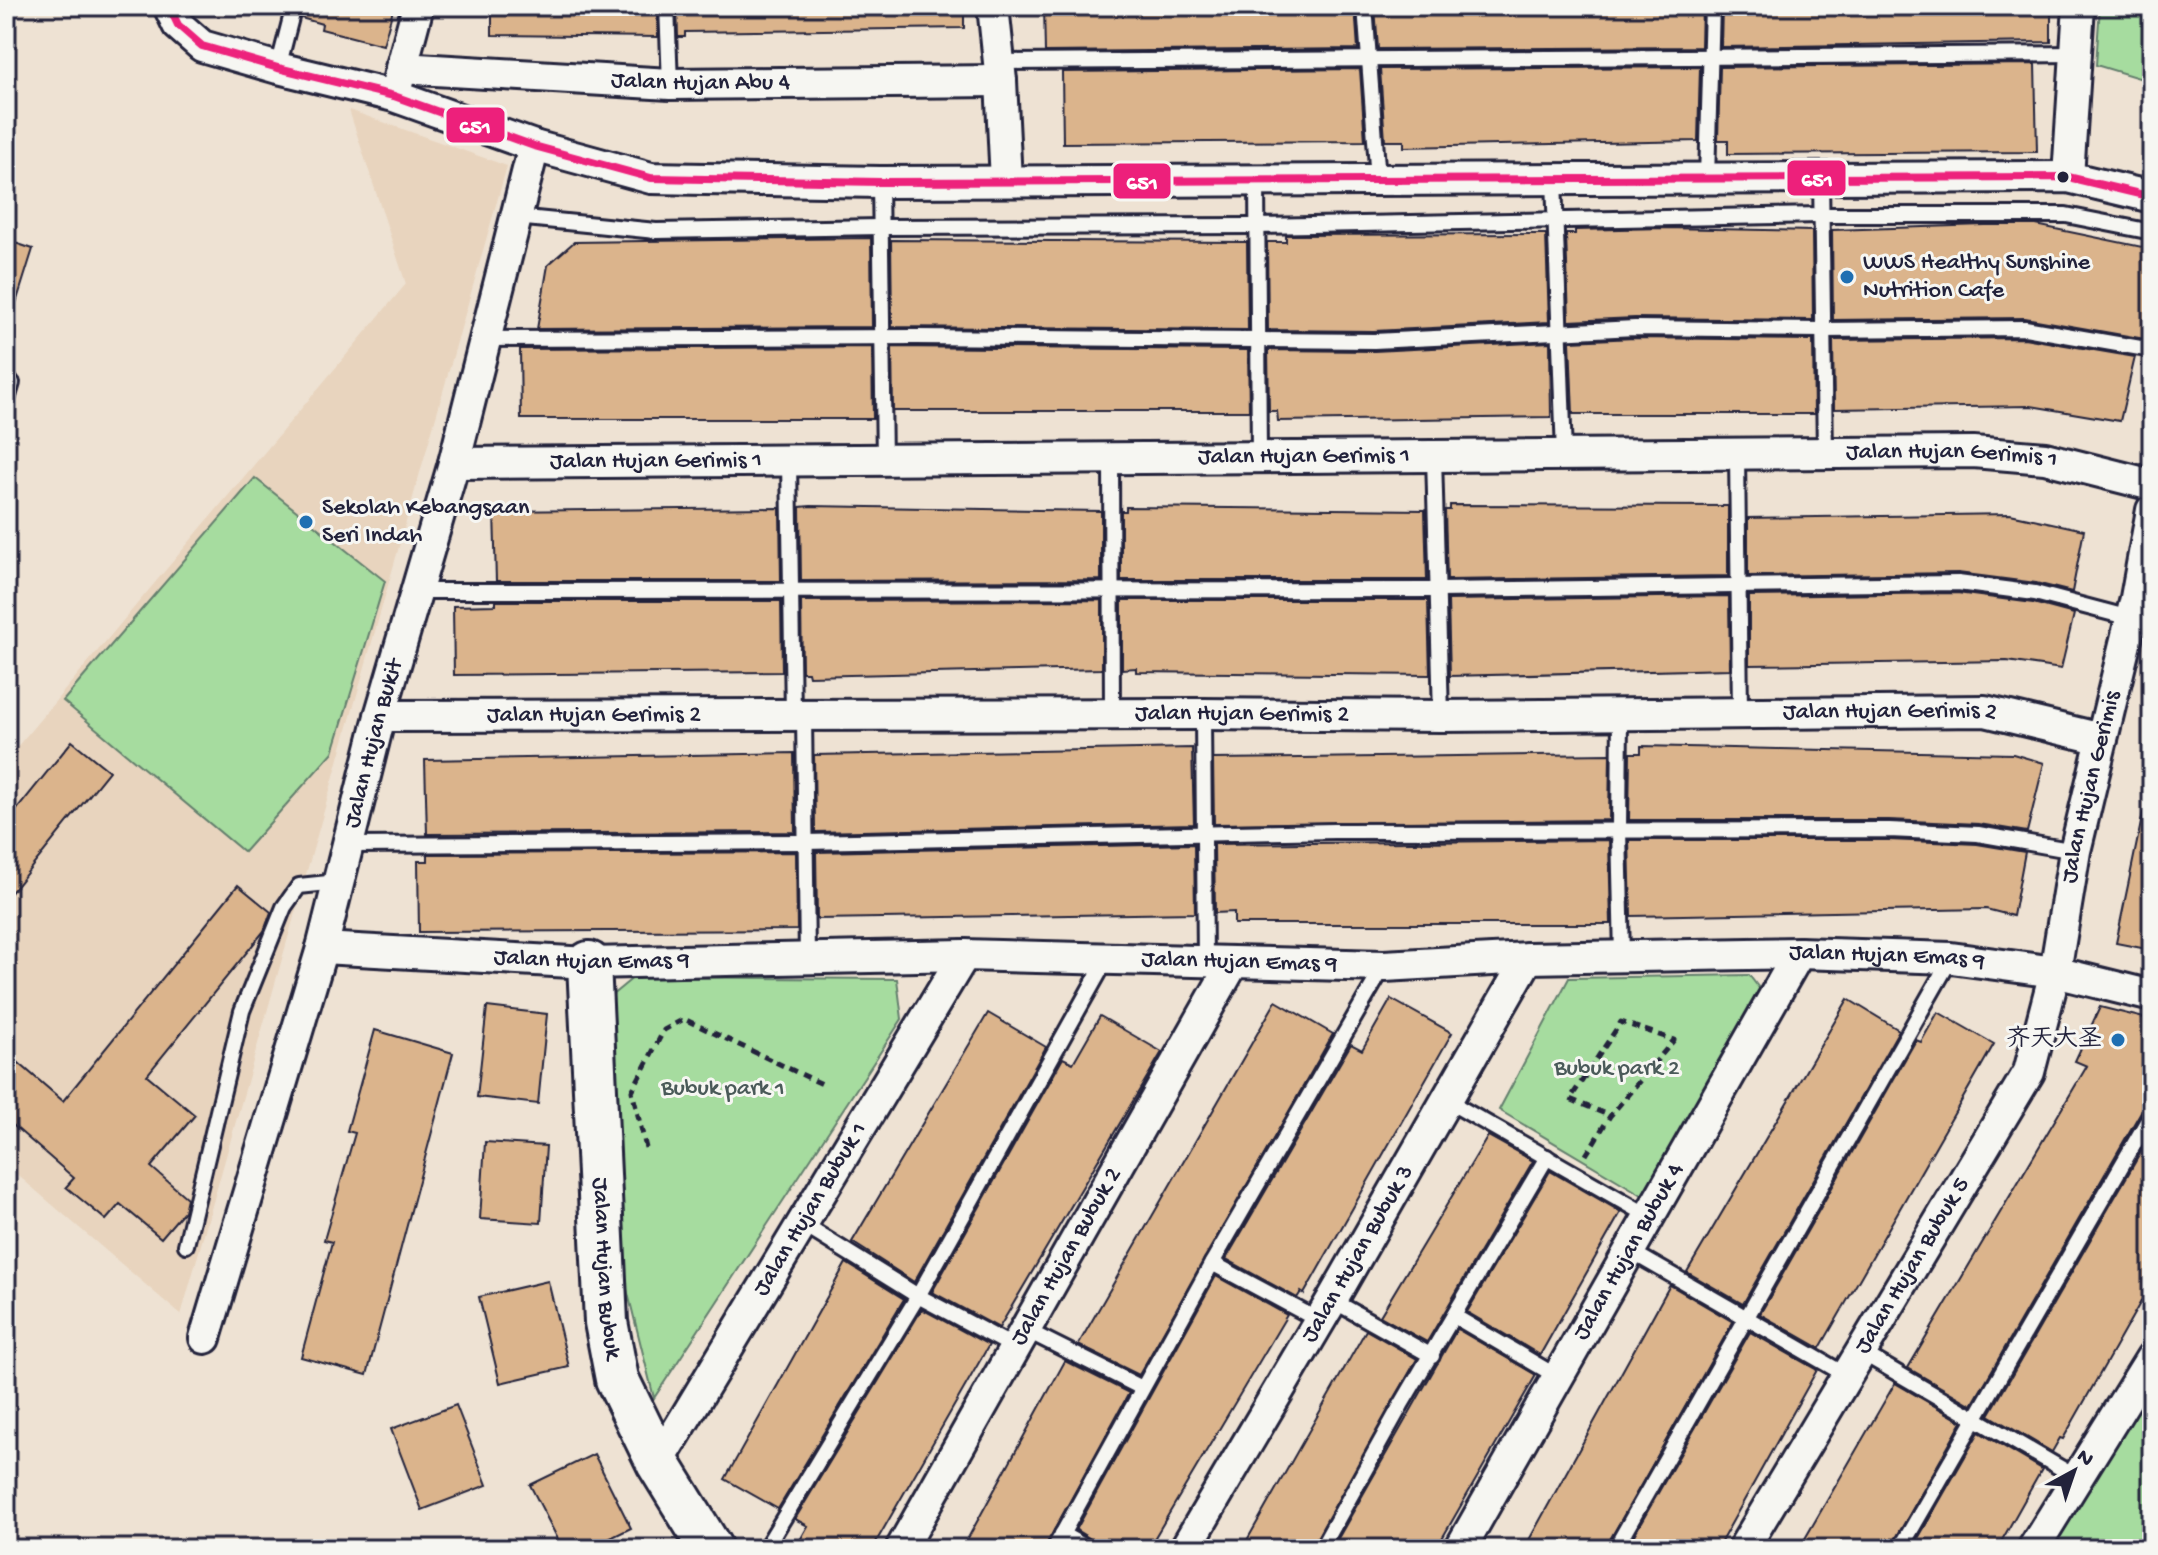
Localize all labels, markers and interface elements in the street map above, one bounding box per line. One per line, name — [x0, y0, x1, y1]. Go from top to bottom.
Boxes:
street label: Jalan Hujan Abu 4 — [610, 66, 791, 99]
line badge: 651 — [445, 106, 506, 144]
text: 651 — [459, 116, 491, 142]
line badge: 651 — [1786, 159, 1847, 197]
line badge: 651 — [1112, 162, 1172, 200]
text: 651 — [1801, 169, 1833, 195]
unlabelled marker — [2055, 169, 2071, 185]
text: 651 — [1126, 172, 1158, 198]
place label: WWS Healthy Sunshine Nutrition Cafe — [1863, 249, 2091, 306]
marker: WWS Healthy Sunshine Nutrition Cafe — [1838, 268, 1856, 286]
street label: Jalan Hujan Gerimis 1 — [1846, 437, 2061, 475]
street label: Jalan Hujan Gerimis 1 — [1198, 442, 1410, 472]
street label: Jalan Hujan Gerimis 1 — [550, 446, 762, 477]
place label: Sekolah Kebangsaan Seri Indah — [322, 494, 530, 551]
marker: Sekolah Kebangsaan Seri Indah — [297, 513, 315, 531]
street label: Jalan Hujan Bukit — [338, 654, 411, 831]
street label: Jalan Hujan Gerimis — [2055, 687, 2128, 885]
street label: Jalan Hujan Gerimis 2 — [1783, 696, 2000, 728]
street label: Jalan Hujan Gerimis 2 — [1135, 699, 1349, 730]
street label: Jalan Hujan Gerimis 2 — [487, 701, 701, 730]
street label: Jalan Hujan Emas 9 — [1789, 938, 1987, 977]
street label: Jalan Hujan Emas 9 — [493, 943, 690, 978]
street label: Jalan Hujan Emas 9 — [1141, 945, 1338, 979]
place label: 齐天大圣 — [2006, 1025, 2102, 1055]
marker: 齐天大圣 — [2109, 1031, 2127, 1049]
park label: Bubuk park 2 — [1553, 1055, 1680, 1084]
park label: Bubuk park 1 — [660, 1075, 785, 1104]
street label: Jalan Hujan Bubuk 1 — [747, 1117, 874, 1302]
street label: Jalan Hujan Bubuk 4 — [1567, 1157, 1691, 1346]
street label: Jalan Hujan Bubuk 3 — [1295, 1160, 1421, 1348]
street label: Jalan Hujan Bubuk 2 — [1005, 1162, 1129, 1351]
street label: Jalan Hujan Bubuk 5 — [1849, 1172, 1977, 1359]
street label: Jalan Hujan Bubuk — [585, 1177, 628, 1364]
north arrow — [2034, 1431, 2114, 1511]
text: N — [2070, 1444, 2098, 1473]

